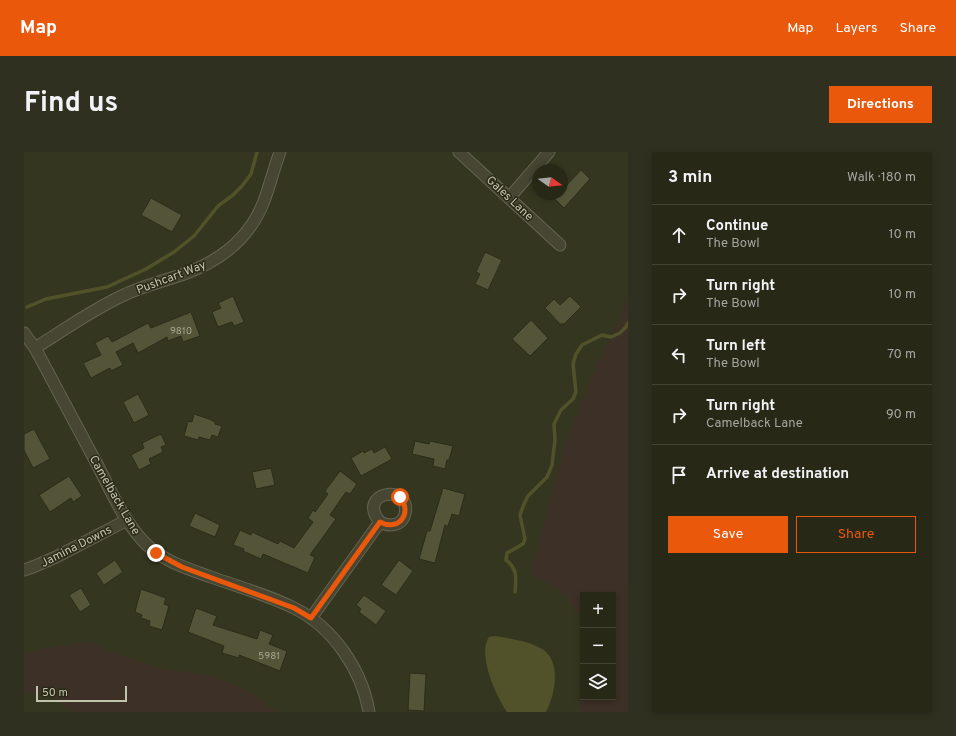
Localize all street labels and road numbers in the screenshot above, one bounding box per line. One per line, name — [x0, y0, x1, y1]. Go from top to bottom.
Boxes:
street label: Gales Lane — [482, 173, 536, 225]
street label: Pushcart Way — [134, 257, 209, 299]
street label: Camelback Lane — [85, 453, 143, 538]
street label: Jamina Downs — [38, 522, 115, 572]

